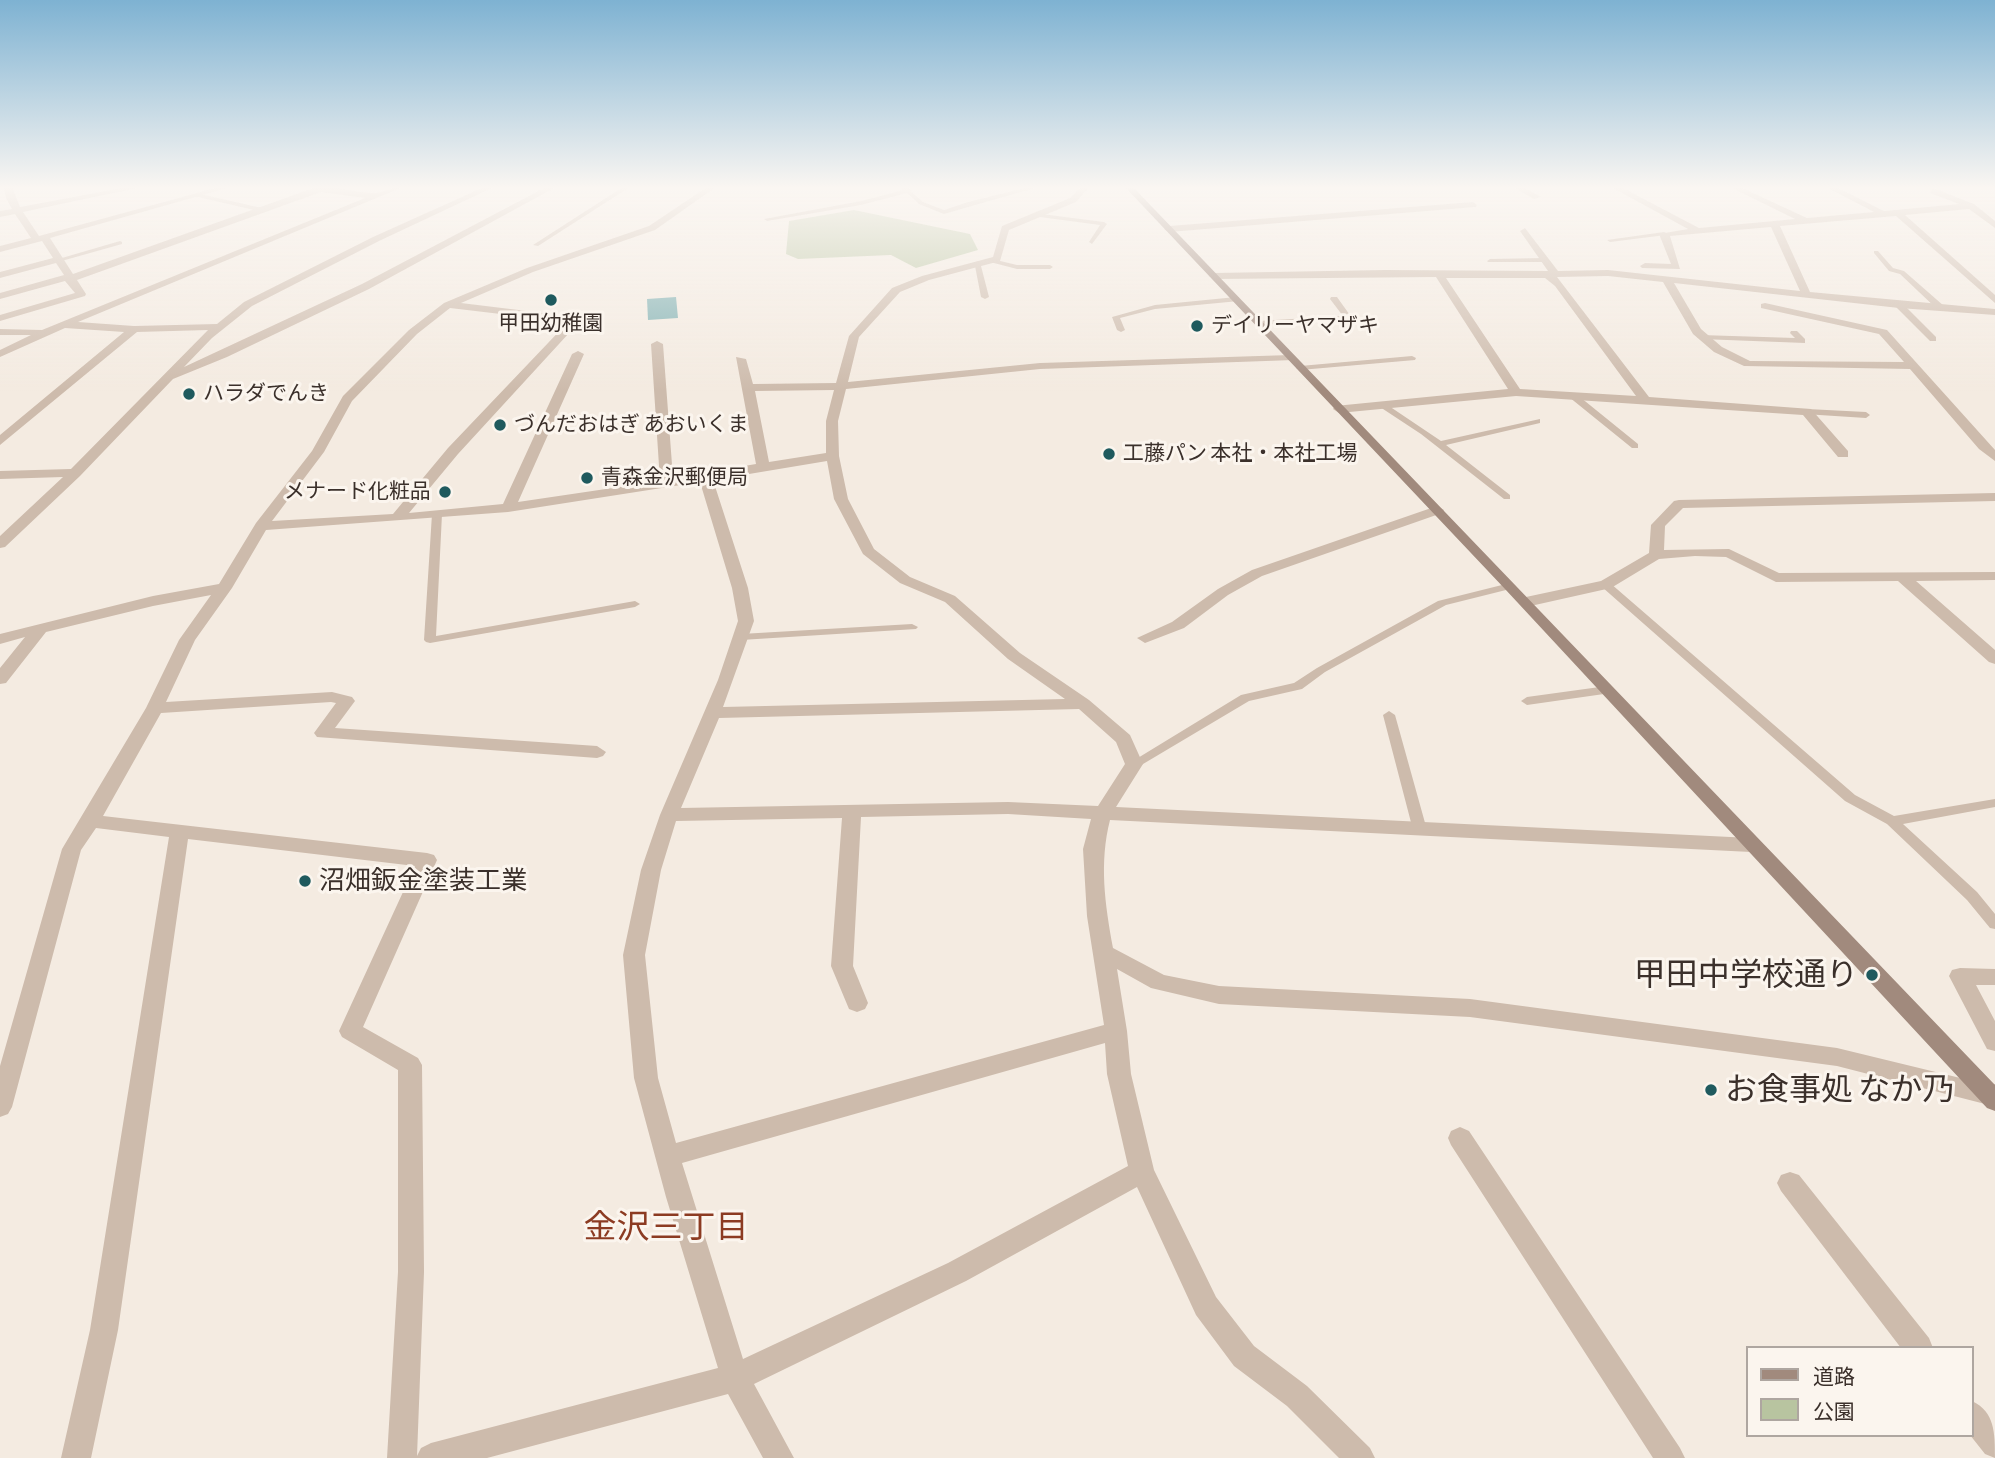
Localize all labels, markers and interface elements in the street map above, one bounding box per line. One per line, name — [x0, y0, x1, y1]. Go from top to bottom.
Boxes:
marker: 甲田幼稚園 — [543, 292, 559, 308]
place label: 甲田幼稚園 — [499, 311, 603, 337]
place label: デイリーヤマザキ — [1211, 313, 1379, 339]
marker: デイリーヤマザキ — [1189, 318, 1205, 334]
place label: ハラダでんき — [203, 381, 329, 407]
marker: ハラダでんき — [181, 386, 197, 402]
place label: づんだおはぎ あおいくま — [514, 412, 748, 438]
marker: づんだおはぎ あおいくま — [492, 417, 508, 433]
place label: 工藤パン 本社・本社工場 — [1123, 441, 1357, 467]
marker: 工藤パン 本社・本社工場 — [1101, 446, 1117, 462]
place label: 青森金沢郵便局 — [601, 465, 748, 491]
marker: 青森金沢郵便局 — [579, 470, 595, 486]
place label: メナード化粧品 — [284, 479, 431, 505]
marker: メナード化粧品 — [437, 484, 453, 500]
place label: 沼畑鈑金塗装工業 — [319, 865, 527, 897]
marker: 沼畑鈑金塗装工業 — [297, 873, 313, 889]
place label: 甲田中学校通り — [1634, 956, 1858, 994]
marker: 甲田中学校通り — [1864, 967, 1880, 983]
place label: お食事処 なか乃 — [1725, 1071, 1954, 1109]
marker: お食事処 なか乃 — [1703, 1082, 1719, 1098]
district label: 金沢三丁目 — [584, 1208, 748, 1248]
legend — [1746, 1346, 1974, 1437]
text: 道路 — [1813, 1367, 1855, 1388]
text: 公園 — [1813, 1402, 1855, 1423]

